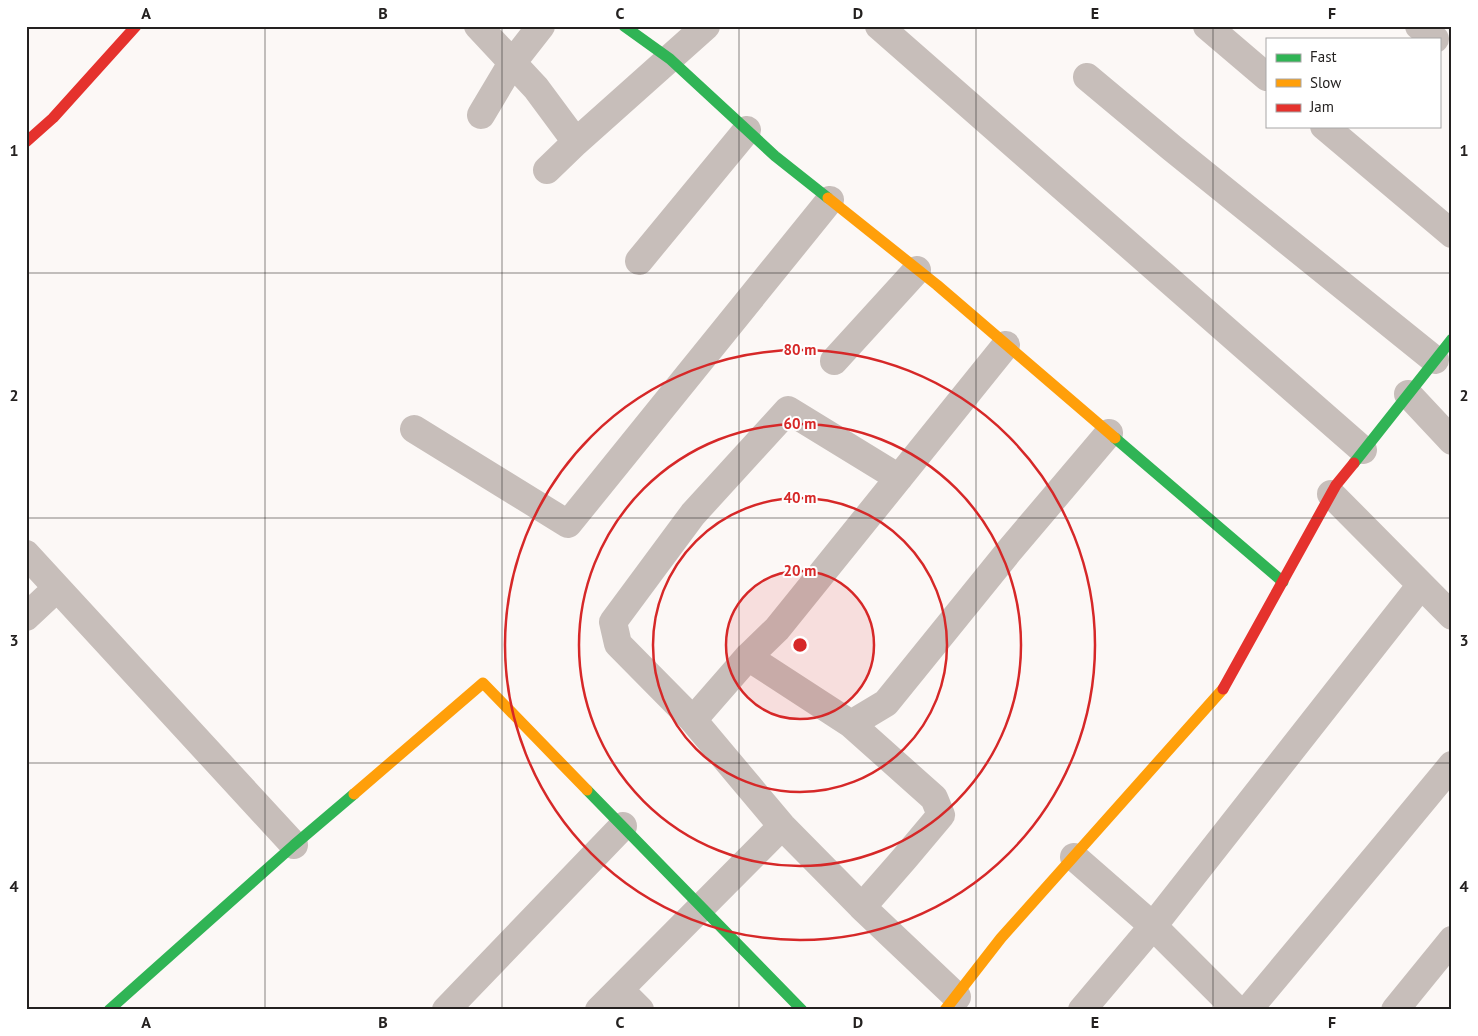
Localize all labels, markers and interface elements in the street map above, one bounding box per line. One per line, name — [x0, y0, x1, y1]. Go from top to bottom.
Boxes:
text: A — [141, 3, 151, 23]
text: B — [378, 3, 388, 23]
text: C — [616, 3, 625, 23]
text: D — [853, 3, 863, 23]
text: E — [1091, 3, 1099, 23]
text: F — [1328, 3, 1336, 23]
legend — [1266, 38, 1440, 128]
text: Fast — [1310, 47, 1337, 66]
text: Slow — [1310, 73, 1341, 92]
text: Jam — [1309, 97, 1334, 116]
text: 1 — [9, 140, 19, 160]
text: 1 — [1459, 140, 1469, 160]
text: 80 m — [784, 340, 816, 359]
text: 2 — [9, 385, 19, 405]
text: 2 — [1459, 385, 1469, 405]
text: 60 m — [784, 414, 816, 433]
text: 40 m — [784, 488, 816, 507]
text: 20 m — [784, 561, 816, 580]
text: 3 — [9, 630, 19, 650]
text: 3 — [1459, 630, 1469, 650]
centre of rings — [791, 636, 809, 654]
text: 4 — [9, 876, 19, 896]
text: 4 — [1459, 876, 1469, 896]
text: A — [141, 1012, 151, 1032]
text: B — [378, 1012, 388, 1032]
text: C — [616, 1012, 625, 1032]
text: D — [853, 1012, 863, 1032]
text: E — [1091, 1012, 1099, 1032]
text: F — [1328, 1012, 1336, 1032]

